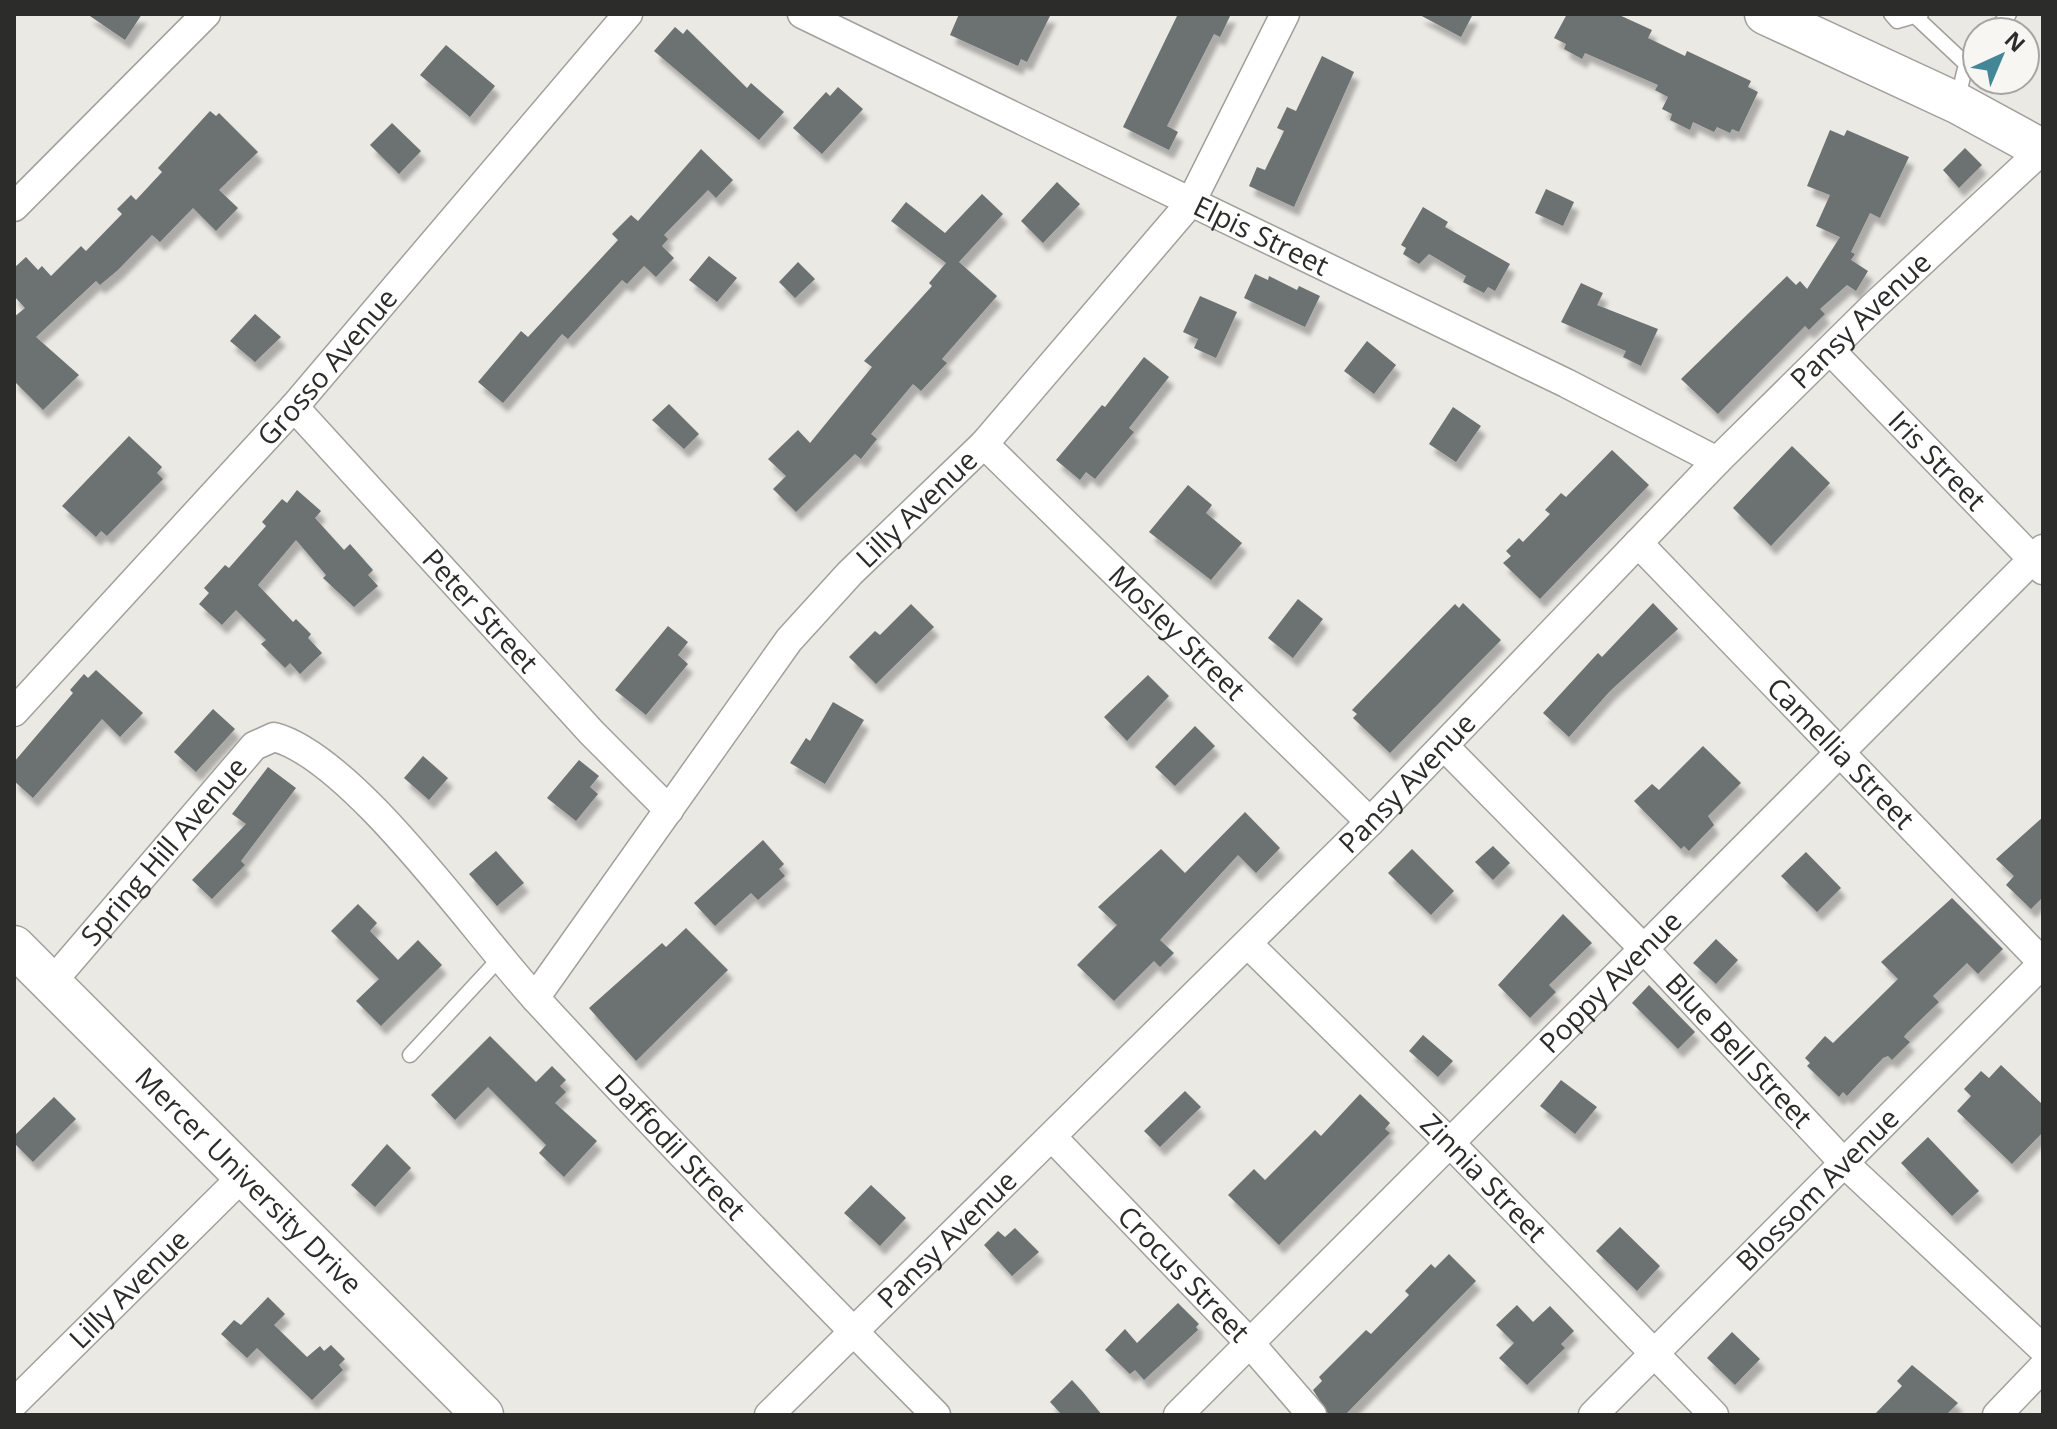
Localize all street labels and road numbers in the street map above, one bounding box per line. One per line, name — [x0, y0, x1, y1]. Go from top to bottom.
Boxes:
street label: Elpis Street — [1188, 186, 1336, 284]
street label: Pansy Avenue — [1781, 243, 1938, 396]
street label: Grosso Avenue — [248, 279, 405, 453]
street label: Iris Street — [1881, 402, 1995, 518]
street label: Lilly Avenue — [847, 441, 985, 576]
street label: Peter Street — [415, 540, 547, 680]
street label: Mosley Street — [1101, 556, 1254, 708]
street label: Camellia Street — [1759, 668, 1924, 837]
street label: Pansy Avenue — [1329, 704, 1483, 861]
street label: Spring Hill Avenue — [71, 748, 255, 953]
street label: Poppy Avenue — [1530, 902, 1689, 1061]
street label: Blue Bell Street — [1658, 964, 1821, 1136]
street label: Mercer University Drive — [128, 1058, 371, 1302]
street label: Daffodil Street — [597, 1065, 755, 1228]
street label: Blossom Avenue — [1727, 1099, 1906, 1279]
street label: Zinnia Street — [1413, 1105, 1556, 1250]
street label: Pansy Avenue — [868, 1161, 1024, 1316]
street label: Crocus Street — [1110, 1197, 1259, 1350]
street label: Lilly Avenue — [60, 1220, 197, 1356]

